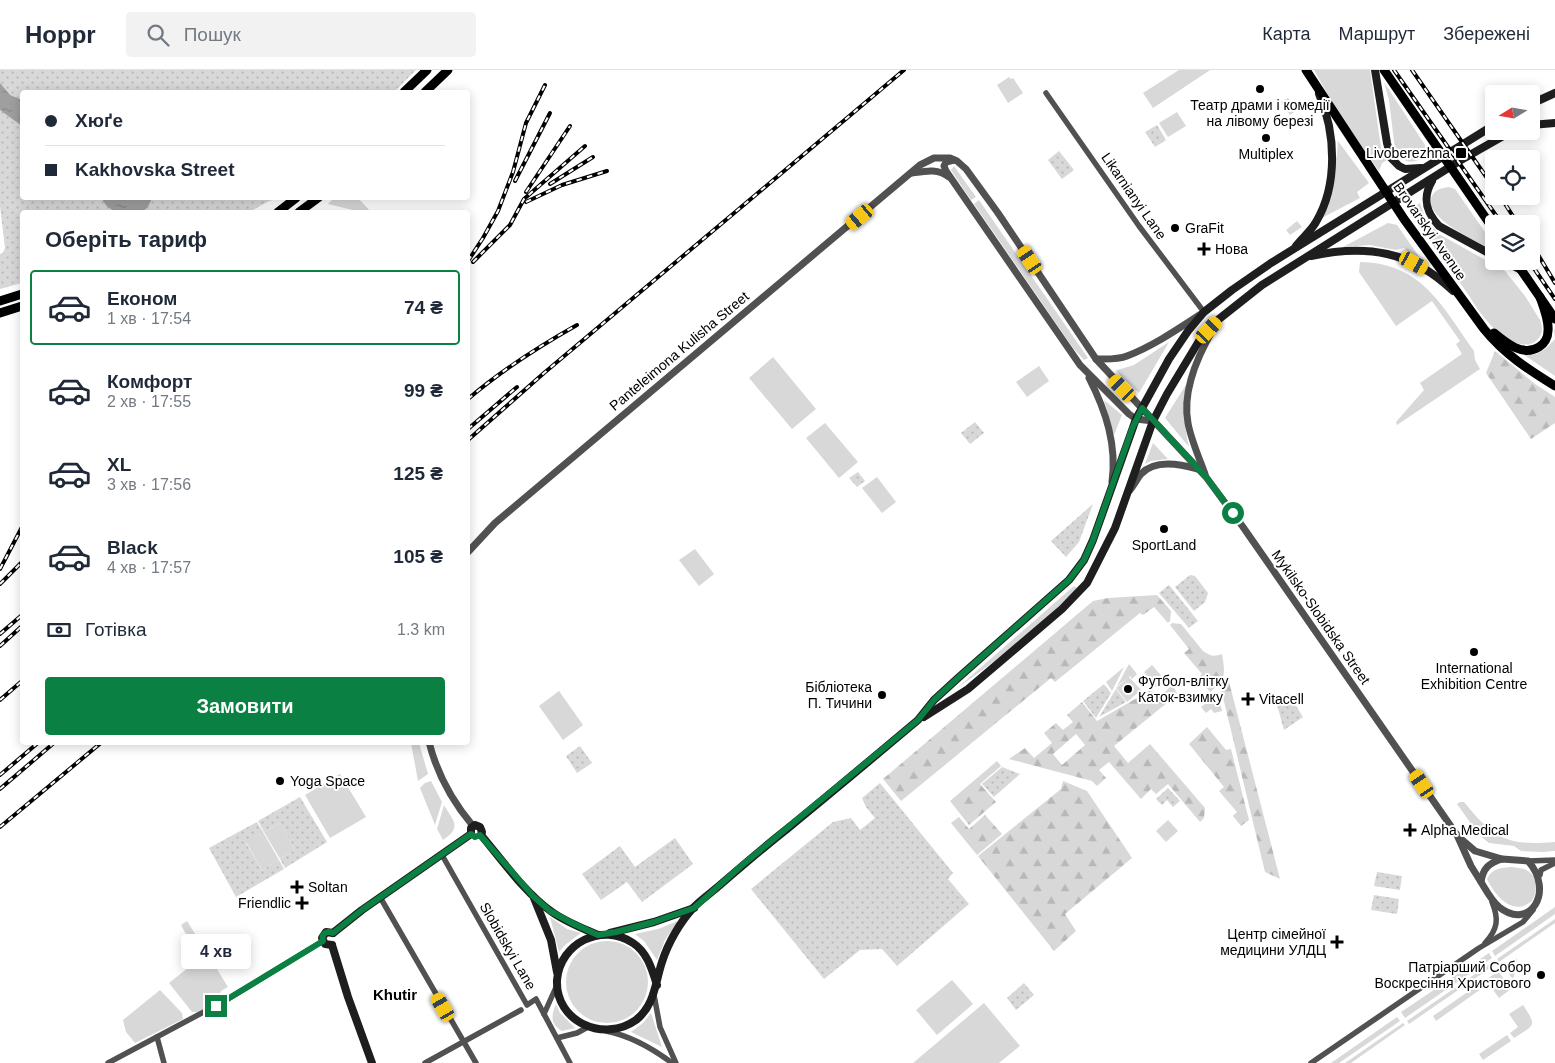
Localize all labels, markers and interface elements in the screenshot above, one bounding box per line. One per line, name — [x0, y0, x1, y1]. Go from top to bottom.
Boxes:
search box — [126, 12, 476, 57]
text: Hoppr — [25, 21, 96, 48]
icon: search — [144, 21, 172, 49]
text: Пошук — [184, 24, 241, 45]
text: Карта — [1262, 24, 1310, 44]
text: Маршрут — [1338, 24, 1415, 44]
text: Збережені — [1443, 24, 1530, 44]
marker: Театр драми і комедії на лівому березі — [1254, 83, 1266, 95]
north arrow — [1485, 85, 1540, 140]
map controls — [1485, 85, 1540, 270]
place label: Театр драми і комедії на лівому березі — [1190, 97, 1330, 129]
text: Хюґе — [75, 110, 123, 131]
marker: Multiplex — [1260, 132, 1272, 144]
place label: Livoberezhna — [1366, 145, 1450, 161]
place label: Multiplex — [1238, 146, 1294, 162]
marker: Livoberezhna — [1454, 146, 1468, 160]
street label: Likarnianyi Lane — [1098, 150, 1170, 243]
button: locate — [1485, 150, 1540, 205]
text: Kakhovska Street — [75, 159, 234, 180]
street label: Brovarskyi Avenue — [1390, 179, 1470, 283]
car — [843, 202, 876, 232]
button: layers — [1485, 215, 1540, 270]
place label: GraFit — [1185, 220, 1224, 236]
marker: GraFit — [1169, 222, 1181, 234]
text: Оберіть тариф — [45, 227, 207, 252]
place label: Нова — [1215, 241, 1248, 257]
marker: Нова — [1197, 242, 1211, 256]
car — [1015, 243, 1044, 277]
car — [1397, 249, 1430, 277]
icon: car — [47, 285, 92, 330]
text: Економ — [107, 288, 177, 309]
street label: Panteleimona Kulisha Street — [606, 288, 752, 414]
text: 74 ₴ — [404, 297, 443, 318]
text: 1 хв · 17:54 — [107, 310, 191, 327]
car — [1193, 314, 1224, 346]
icon: car — [47, 368, 92, 413]
text: Комфорт — [107, 371, 192, 392]
car — [1106, 372, 1137, 404]
text: 99 ₴ — [404, 380, 443, 401]
text: 2 хв · 17:55 — [107, 393, 191, 410]
icon: car — [47, 451, 92, 496]
text: XL — [107, 454, 131, 475]
text: 125 ₴ — [393, 463, 443, 484]
text: 3 хв · 17:56 — [107, 476, 191, 493]
route start — [1222, 502, 1244, 524]
marker: SportLand — [1158, 523, 1170, 535]
icon: car — [47, 534, 92, 579]
text: Black — [107, 537, 158, 558]
place label: SportLand — [1132, 537, 1196, 553]
text: 105 ₴ — [393, 546, 443, 567]
street label: Mykilsko-Slobidska Street — [1268, 547, 1374, 687]
text: 4 хв · 17:57 — [107, 559, 191, 576]
icon: cash — [45, 616, 73, 644]
text: Готівка — [85, 619, 146, 640]
text: 1.3 km — [397, 621, 445, 638]
marker: International Exhibition Centre — [1468, 646, 1480, 658]
place label: International Exhibition Centre — [1421, 660, 1528, 692]
place label: Футбол-влітку Каток-взимку — [1138, 673, 1228, 705]
button: Замовити — [45, 677, 445, 735]
place label: Бібліотека П. Тичини — [805, 679, 872, 711]
marker: Футбол-влітку Каток-взимку — [1122, 683, 1134, 695]
marker: Бібліотека П. Тичини — [876, 689, 888, 701]
place label: Vitacell — [1259, 691, 1304, 707]
marker: Vitacell — [1241, 692, 1255, 706]
car — [1407, 767, 1436, 801]
place label: Yoga Space — [290, 773, 365, 789]
marker: Yoga Space — [274, 775, 286, 787]
place label: Alpha Medical — [1421, 822, 1509, 838]
marker: Alpha Medical — [1403, 823, 1417, 837]
place label: Soltan — [308, 879, 348, 895]
marker: Soltan — [290, 880, 304, 894]
place label: Friendlic — [238, 895, 291, 911]
marker: Friendlic — [295, 896, 309, 910]
street label: Slobidskyi Lane — [477, 900, 540, 993]
place label: Центр сімейної медицини УЛДЦ — [1220, 926, 1327, 958]
callout: 4 хв — [181, 934, 251, 968]
marker: Центр сімейної медицини УЛДЦ — [1330, 935, 1344, 949]
text: 4 хв — [200, 943, 232, 960]
place label: Патріарший Собор Воскресіння Христового — [1374, 959, 1531, 991]
marker: Патріарший Собор Воскресіння Христового — [1535, 969, 1547, 981]
district label: Khutir — [373, 986, 417, 1003]
car — [429, 990, 456, 1024]
route end — [205, 995, 227, 1017]

